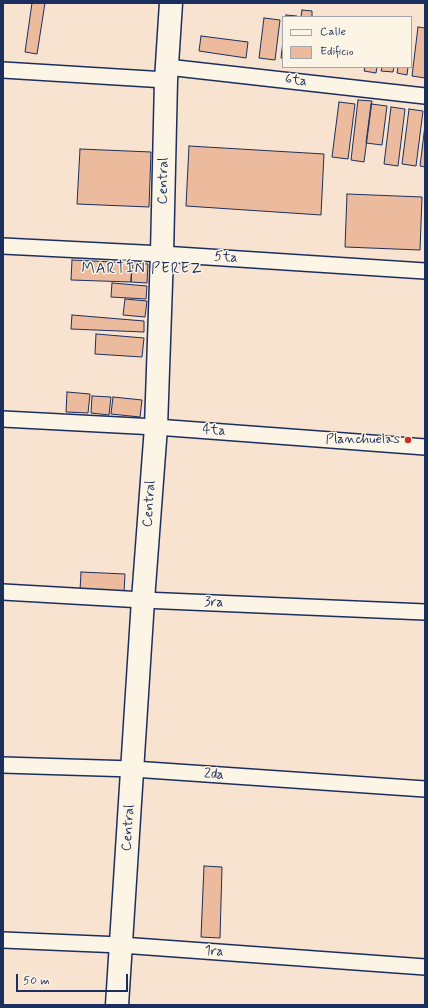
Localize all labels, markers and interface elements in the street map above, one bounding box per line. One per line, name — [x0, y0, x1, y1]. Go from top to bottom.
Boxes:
legend — [282, 16, 412, 68]
text: Calle — [320, 24, 346, 40]
text: Edificio — [320, 44, 354, 60]
street label: 6ta — [284, 71, 308, 91]
street label: Central — [155, 157, 173, 205]
street label: 5ta — [214, 249, 238, 267]
district label: MARTÍN PEREZ — [81, 261, 203, 279]
street label: 4ta — [202, 422, 226, 440]
place label: Planchuelas — [326, 432, 400, 448]
marker: Planchuelas — [403, 435, 413, 445]
street label: Central — [140, 480, 160, 528]
street label: 3ra — [204, 594, 224, 612]
street label: 2da — [203, 766, 225, 784]
street label: Central — [119, 804, 139, 852]
street label: 1ra — [204, 943, 224, 961]
scale bar — [18, 966, 130, 992]
text: 50 m — [23, 973, 50, 989]

